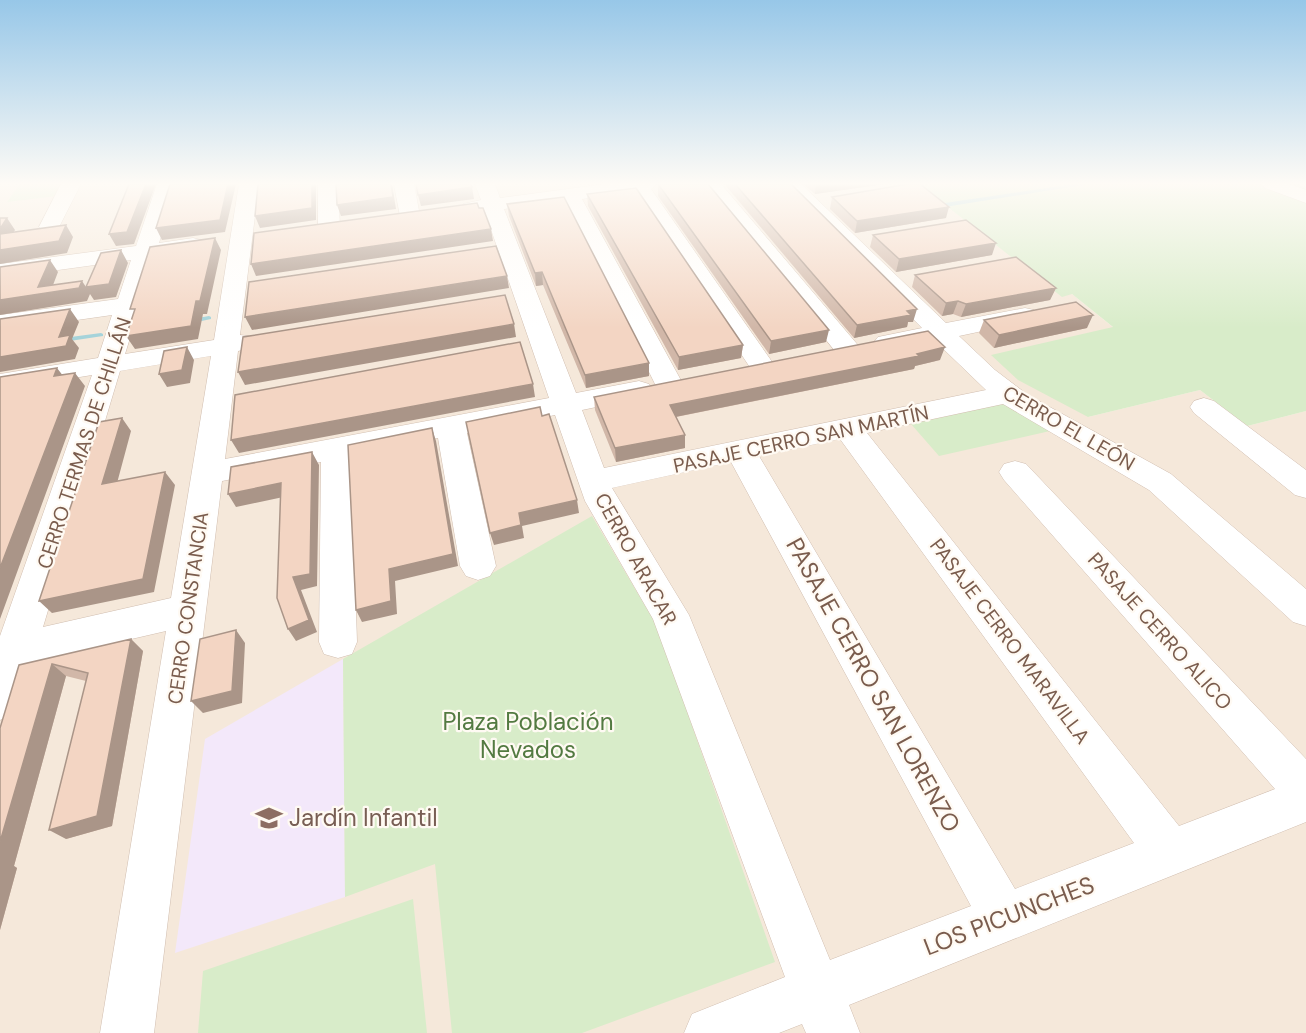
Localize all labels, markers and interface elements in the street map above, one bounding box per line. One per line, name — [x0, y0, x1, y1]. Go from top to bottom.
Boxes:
street label: CERRO TERMAS DE CHILLÁN — [31, 314, 137, 572]
street label: CERRO EL LEÓN — [998, 380, 1140, 476]
street label: PASAJE CERRO SAN MARTÍN — [671, 399, 931, 479]
street label: CERRO ARACAR — [589, 488, 683, 630]
street label: CERRO CONSTANCIA — [162, 510, 214, 706]
street label: PASAJE CERRO SAN LORENZO — [779, 532, 967, 837]
street label: PASAJE CERRO MARAVILLA — [924, 533, 1096, 749]
street label: PASAJE CERRO ALICO — [1082, 547, 1238, 715]
park label: Plaza Población Nevados — [442, 706, 614, 765]
place label: Jardín Infantil — [289, 802, 438, 833]
school or university icon: Jardín Infantil — [254, 803, 284, 833]
street label: LOS PICUNCHES — [919, 869, 1098, 962]

